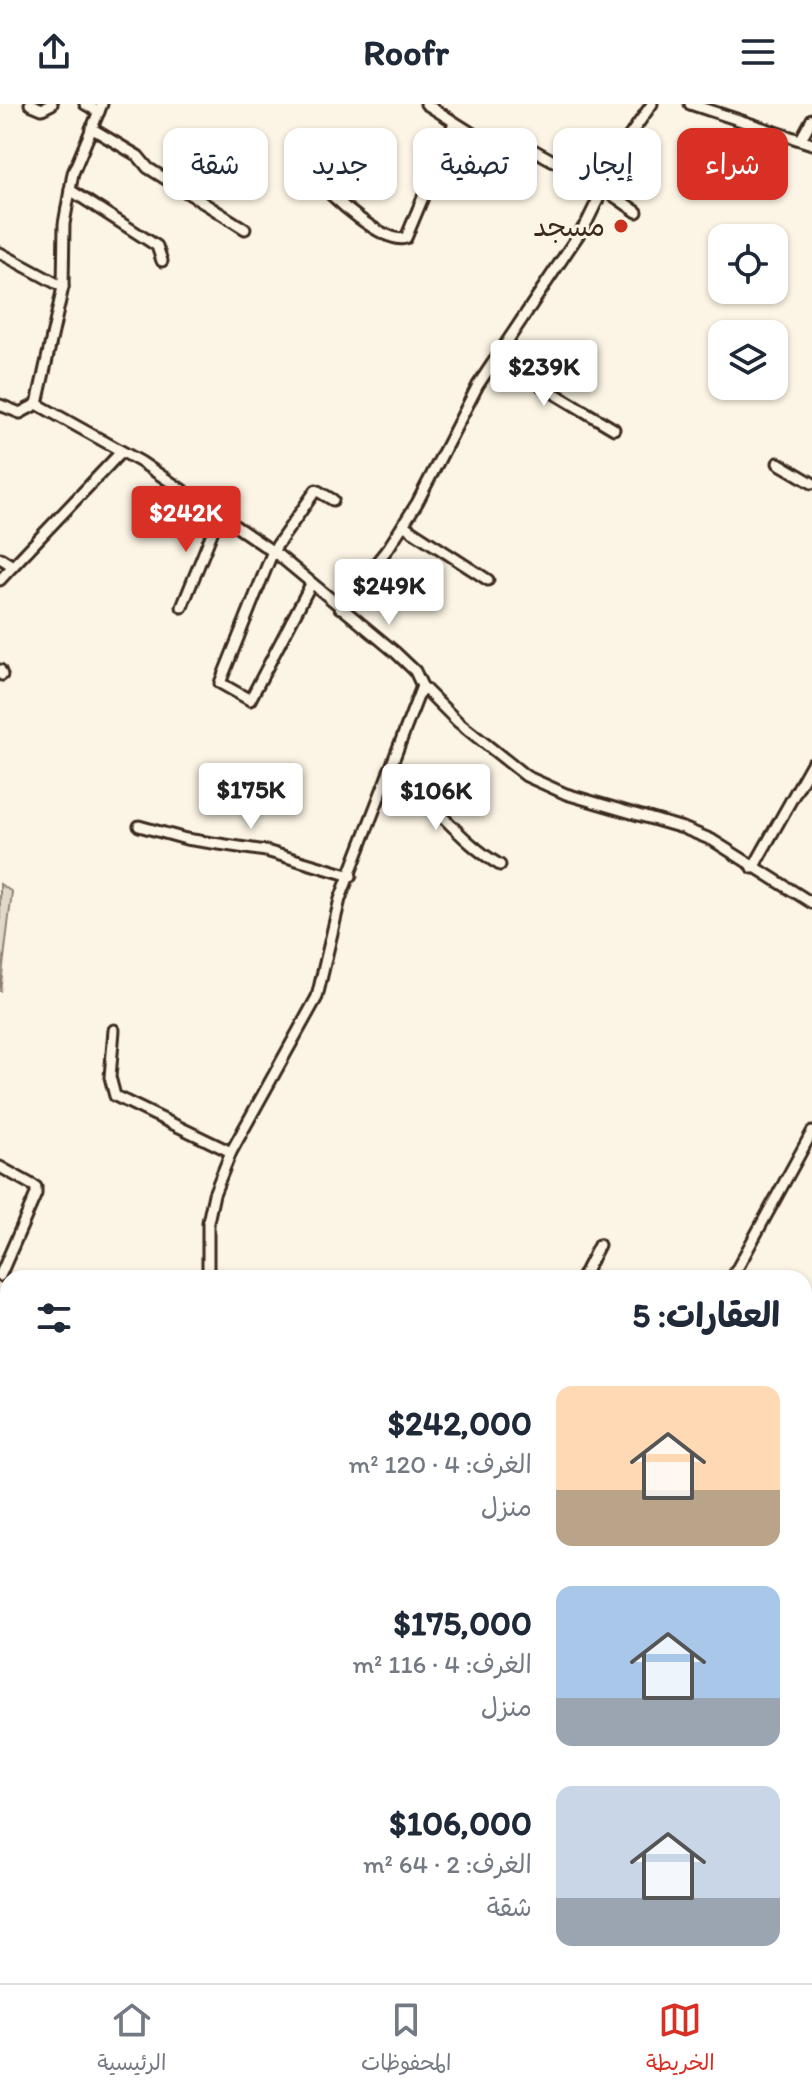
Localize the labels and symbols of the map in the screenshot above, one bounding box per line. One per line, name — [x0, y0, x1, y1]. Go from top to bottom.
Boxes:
place label: مسجد — [533, 209, 605, 243]
marker: مسجد — [612, 217, 630, 235]
pin: $239K — [488, 340, 600, 408]
pin: $242K — [130, 486, 242, 554]
pin: $249K — [333, 559, 445, 627]
pin: $175K — [195, 763, 307, 831]
pin: $106K — [380, 764, 492, 832]

